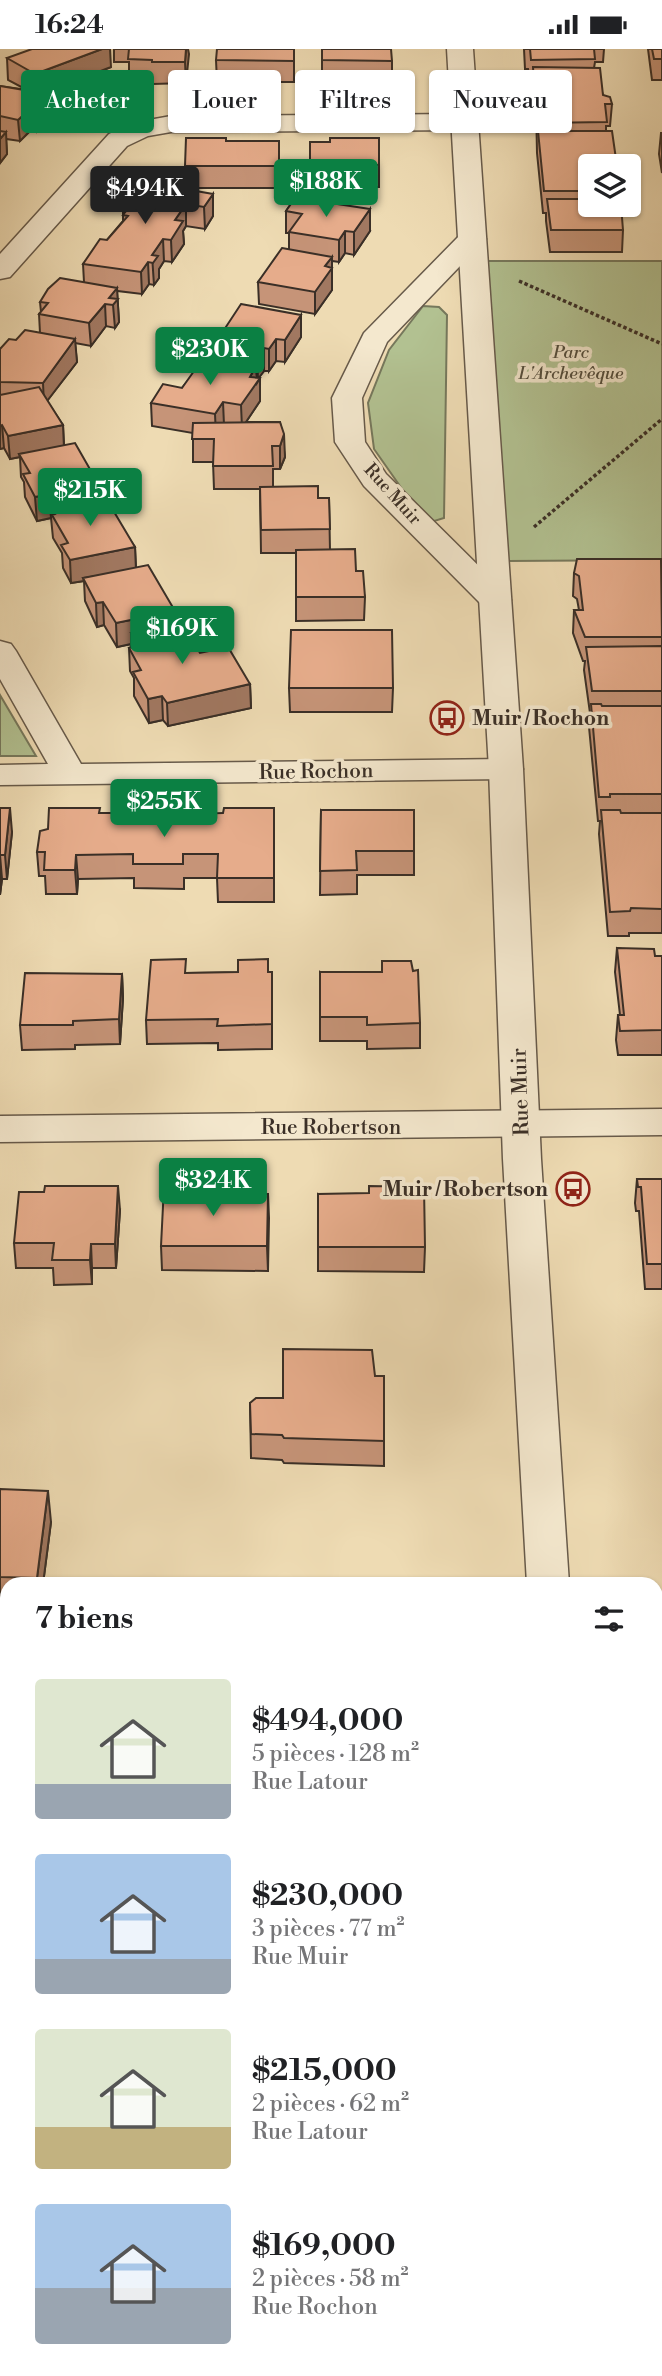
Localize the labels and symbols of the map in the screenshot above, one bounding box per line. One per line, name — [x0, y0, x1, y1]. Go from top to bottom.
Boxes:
pin: $188K — [277, 159, 375, 219]
pin: $494K — [96, 167, 194, 226]
pin: $230K — [161, 327, 259, 387]
park label: Parc L'Archevêque — [518, 341, 624, 385]
street label: Rue Muir — [359, 459, 427, 530]
pin: $215K — [41, 469, 139, 528]
pin: $169K — [133, 607, 231, 666]
bus stop icon: Muir / Rochon — [428, 699, 466, 737]
place label: Muir / Rochon — [472, 706, 609, 732]
street label: Rue Rochon — [258, 758, 374, 786]
pin: $255K — [115, 779, 213, 839]
street label: Rue Muir — [506, 1048, 536, 1136]
street label: Rue Robertson — [261, 1115, 402, 1141]
pin: $324K — [164, 1159, 262, 1218]
bus stop icon: Muir / Robertson — [554, 1170, 592, 1208]
place label: Muir / Robertson — [383, 1177, 548, 1203]

